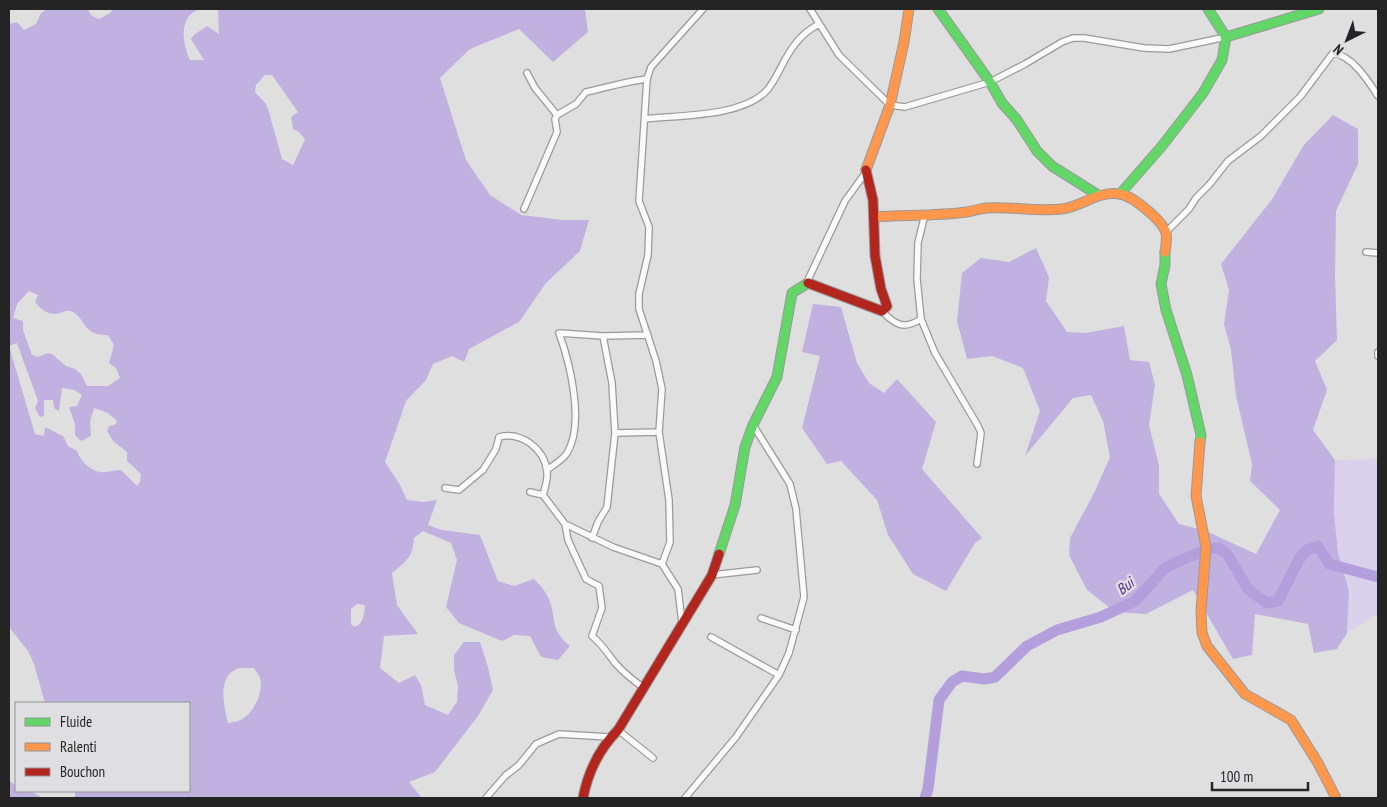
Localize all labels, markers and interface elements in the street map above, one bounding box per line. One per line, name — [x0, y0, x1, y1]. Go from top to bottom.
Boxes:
north arrow — [1322, 15, 1372, 65]
text: N — [1329, 40, 1347, 59]
water label: Bui — [1113, 572, 1139, 599]
legend — [15, 702, 190, 792]
text: Fluide — [60, 712, 92, 731]
text: Ralenti — [60, 737, 97, 756]
scale bar — [1212, 760, 1308, 792]
text: Bouchon — [60, 762, 105, 781]
text: 100 m — [1220, 767, 1253, 786]

